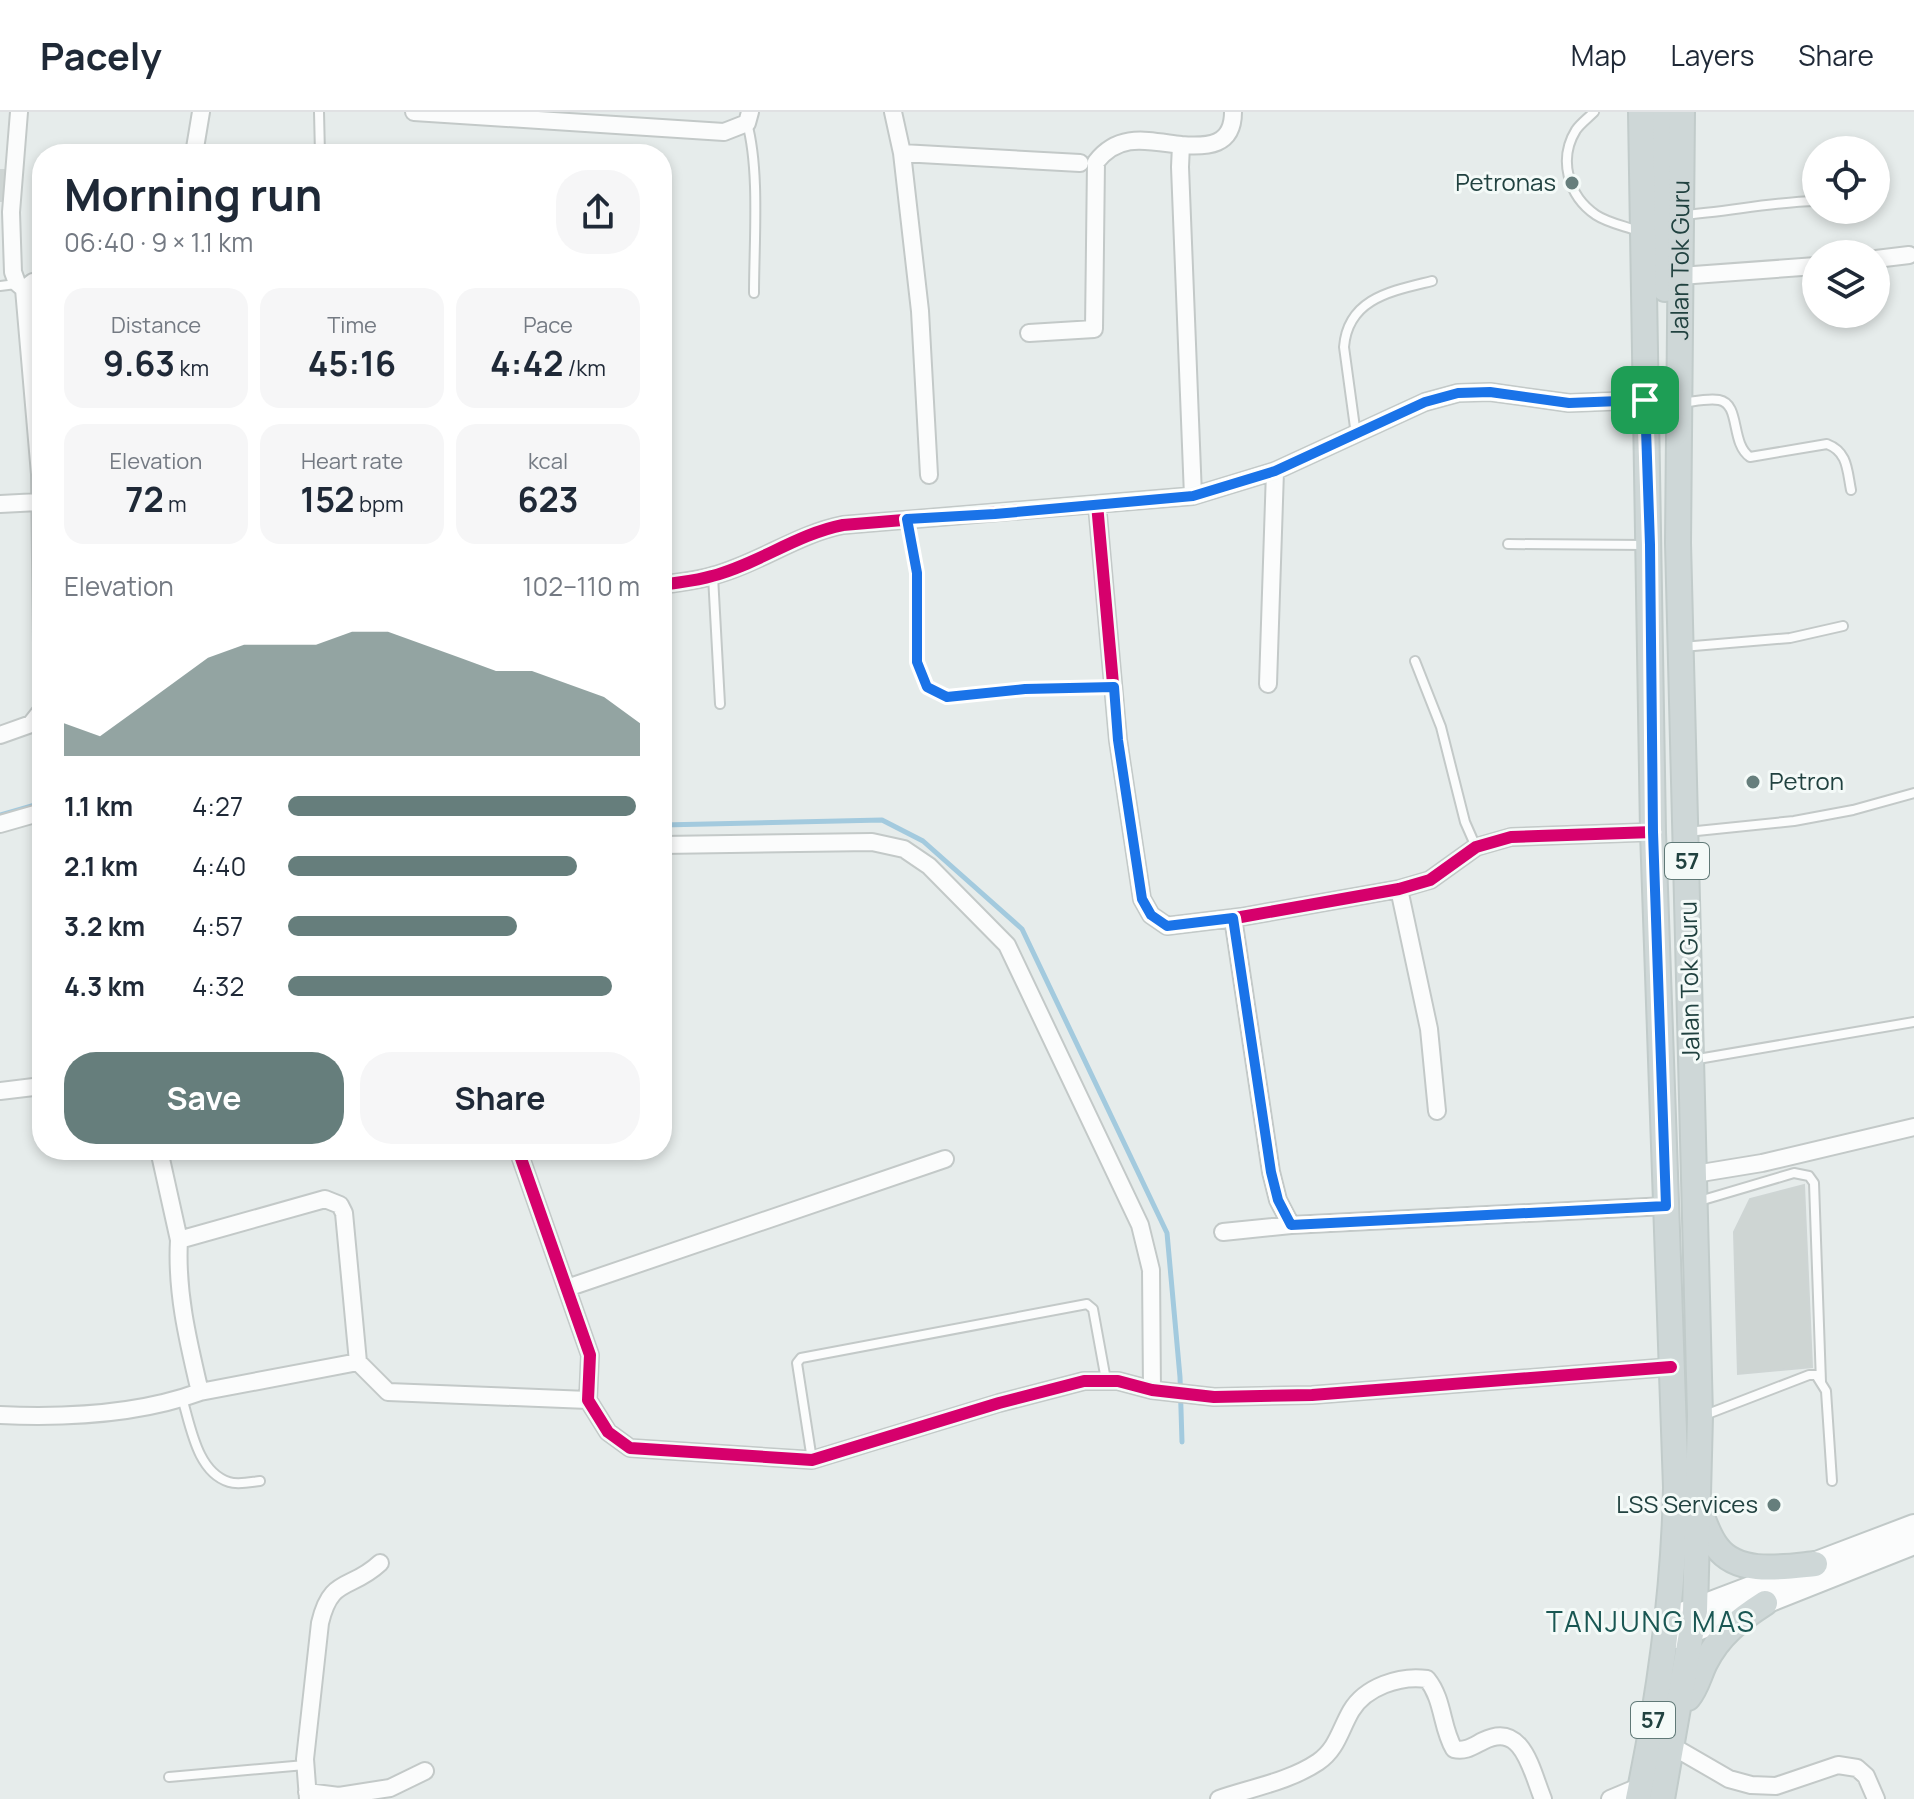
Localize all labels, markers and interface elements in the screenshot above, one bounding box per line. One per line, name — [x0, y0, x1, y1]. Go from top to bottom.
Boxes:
text: Pacely — [40, 29, 162, 81]
text: Map — [1571, 36, 1627, 74]
text: Layers — [1671, 36, 1754, 74]
text: Share — [1798, 36, 1874, 74]
map controls — [1802, 136, 1890, 328]
button: locate — [1802, 136, 1890, 224]
text: Morning run — [64, 164, 322, 224]
place label: Petronas — [1455, 165, 1556, 198]
button: share — [556, 170, 640, 254]
marker: Petronas — [1563, 174, 1581, 192]
street label: Jalan Tok Guru — [1662, 180, 1696, 340]
text: 06:40 · 9 × 1.1 km — [64, 224, 253, 260]
button: layers — [1802, 240, 1890, 328]
text: Distance — [111, 310, 201, 340]
text: Time — [327, 310, 377, 340]
text: Pace — [523, 310, 573, 340]
text: 9.63 — [103, 340, 175, 386]
text: 45:16 — [308, 340, 396, 386]
text: 4:42 — [490, 340, 563, 386]
text: km — [175, 353, 209, 383]
text: /km — [563, 353, 606, 383]
pin — [1611, 366, 1679, 434]
icon: arrive — [1623, 378, 1667, 422]
text: Elevation — [110, 446, 202, 476]
text: Heart rate — [301, 446, 403, 476]
text: kcal — [528, 446, 568, 476]
text: 72 — [125, 476, 164, 522]
text: 152 — [300, 476, 355, 522]
text: 623 — [517, 476, 579, 522]
text: m — [164, 489, 187, 519]
text: bpm — [355, 489, 404, 519]
text: Elevation — [64, 568, 174, 604]
text: 102–110 m — [522, 568, 640, 604]
place label: Petron — [1769, 764, 1844, 797]
marker: Petron — [1744, 773, 1762, 791]
text: 1.1 km — [64, 788, 133, 824]
text: 4:27 — [192, 788, 243, 824]
road number: 57 — [1665, 843, 1709, 879]
text: 2.1 km — [64, 848, 138, 884]
text: 4:40 — [192, 848, 246, 884]
street label: Jalan Tok Guru — [1671, 901, 1706, 1061]
text: 3.2 km — [64, 908, 145, 944]
text: 4:57 — [192, 908, 243, 944]
text: 4.3 km — [64, 968, 145, 1004]
text: 4:32 — [192, 968, 244, 1004]
button: Save — [64, 1052, 344, 1144]
button: Share — [360, 1052, 640, 1144]
place label: LSS Services — [1616, 1487, 1758, 1520]
marker: LSS Services — [1765, 1496, 1783, 1514]
district label: TANJUNG MAS — [1546, 1602, 1756, 1640]
road number: 57 — [1631, 1702, 1675, 1738]

